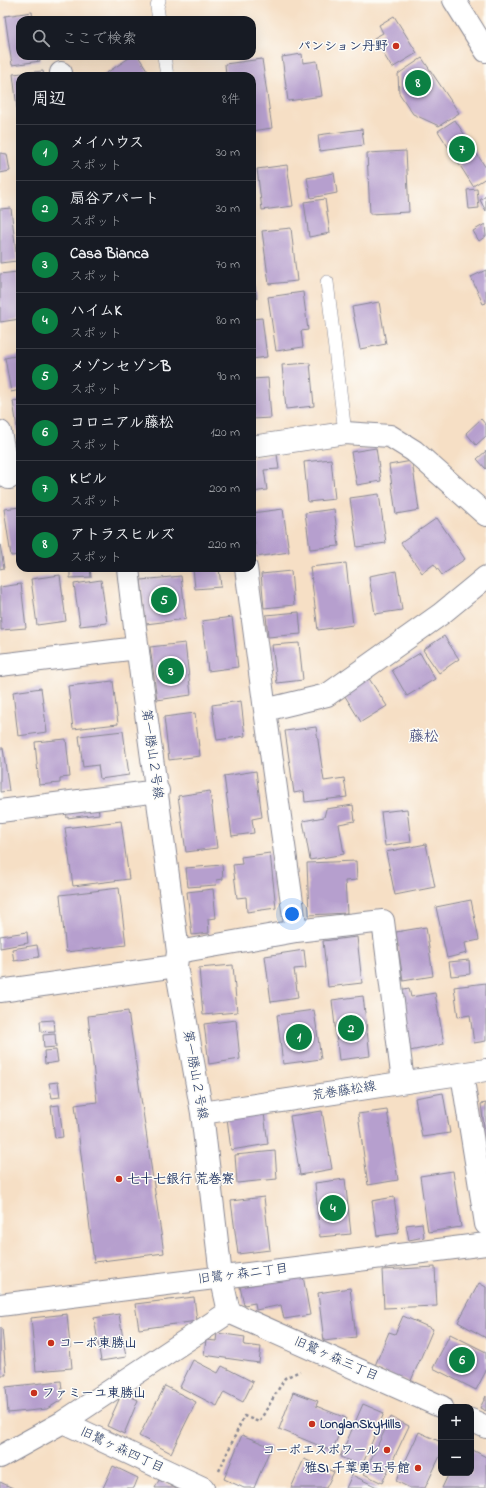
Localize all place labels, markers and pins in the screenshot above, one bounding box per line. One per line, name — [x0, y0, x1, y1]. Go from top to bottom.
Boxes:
place label: パンション丹野 — [298, 37, 388, 56]
marker: パンション丹野 — [391, 41, 401, 51]
pin: 8 — [405, 68, 431, 98]
pin: 7 — [449, 134, 475, 164]
pin: 5 — [151, 585, 177, 615]
pin: 3 — [158, 656, 184, 686]
pin: 2 — [338, 1013, 364, 1043]
pin: 1 — [286, 1022, 312, 1052]
place label: 七十七銀行 荒巻寮 — [127, 1170, 234, 1189]
marker: 七十七銀行 荒巻寮 — [114, 1174, 124, 1184]
pin: 4 — [320, 1193, 346, 1223]
place label: コーポ東勝山 — [59, 1334, 137, 1353]
marker: コーポ東勝山 — [46, 1338, 56, 1348]
pin: 6 — [449, 1345, 475, 1375]
place label: ファミーユ東勝山 — [42, 1384, 146, 1403]
marker: ファミーユ東勝山 — [29, 1388, 39, 1398]
place label: LonglanSkyHills — [320, 1415, 401, 1436]
marker: LonglanSkyHills — [307, 1419, 317, 1429]
place label: コーポエスポワール — [263, 1441, 379, 1460]
marker: コーポエスポワール — [382, 1445, 392, 1455]
place label: 雅SI 千葉勇五号館 — [304, 1459, 410, 1478]
marker: 雅SI 千葉勇五号館 — [413, 1463, 423, 1473]

